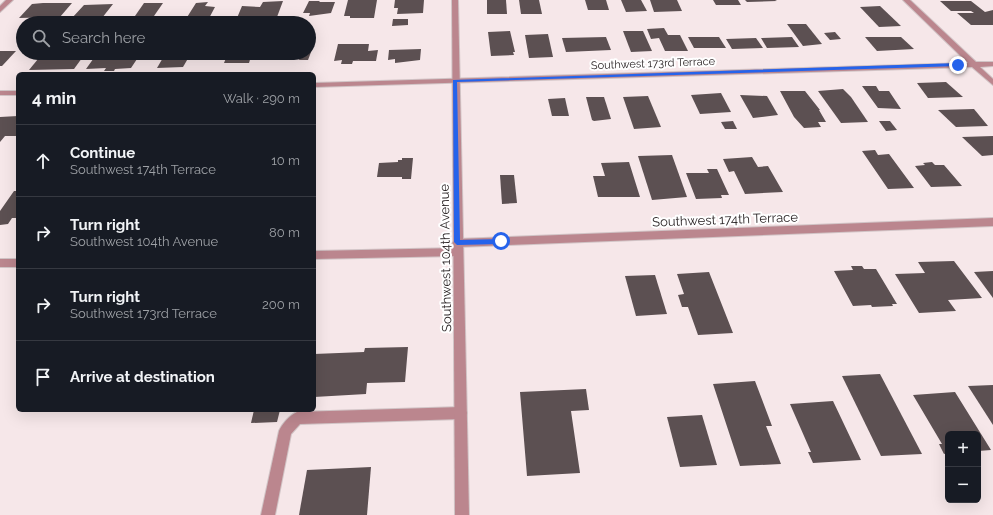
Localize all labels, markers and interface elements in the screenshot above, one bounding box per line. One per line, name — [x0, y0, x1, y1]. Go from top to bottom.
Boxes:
search box — [16, 16, 316, 60]
icon: search — [30, 27, 52, 49]
text: Search here — [62, 29, 145, 47]
street label: Southwest 173rd Terrace — [591, 55, 716, 72]
route end — [949, 56, 967, 74]
text: 4 min — [32, 88, 76, 108]
text: Walk · 290 m — [223, 91, 300, 106]
text: Continue — [70, 144, 135, 162]
icon: ahead — [32, 150, 54, 172]
text: 10 m — [271, 153, 300, 168]
text: Southwest 174th Terrace — [70, 162, 216, 177]
street label: Southwest 104th Avenue — [437, 183, 454, 332]
street label: Southwest 174th Terrace — [652, 209, 798, 230]
text: Turn right — [70, 216, 140, 234]
icon: right — [32, 222, 54, 244]
text: 80 m — [269, 225, 300, 240]
route start — [492, 232, 510, 250]
text: Southwest 104th Avenue — [70, 234, 218, 249]
text: Turn right — [70, 288, 140, 306]
icon: right — [32, 294, 54, 316]
text: 200 m — [262, 297, 300, 312]
text: Southwest 173rd Terrace — [70, 306, 217, 321]
icon: arrive — [32, 366, 54, 388]
text: Arrive at destination — [70, 368, 215, 386]
map controls — [945, 431, 981, 503]
button: + — [945, 431, 981, 467]
button: − — [945, 467, 981, 503]

